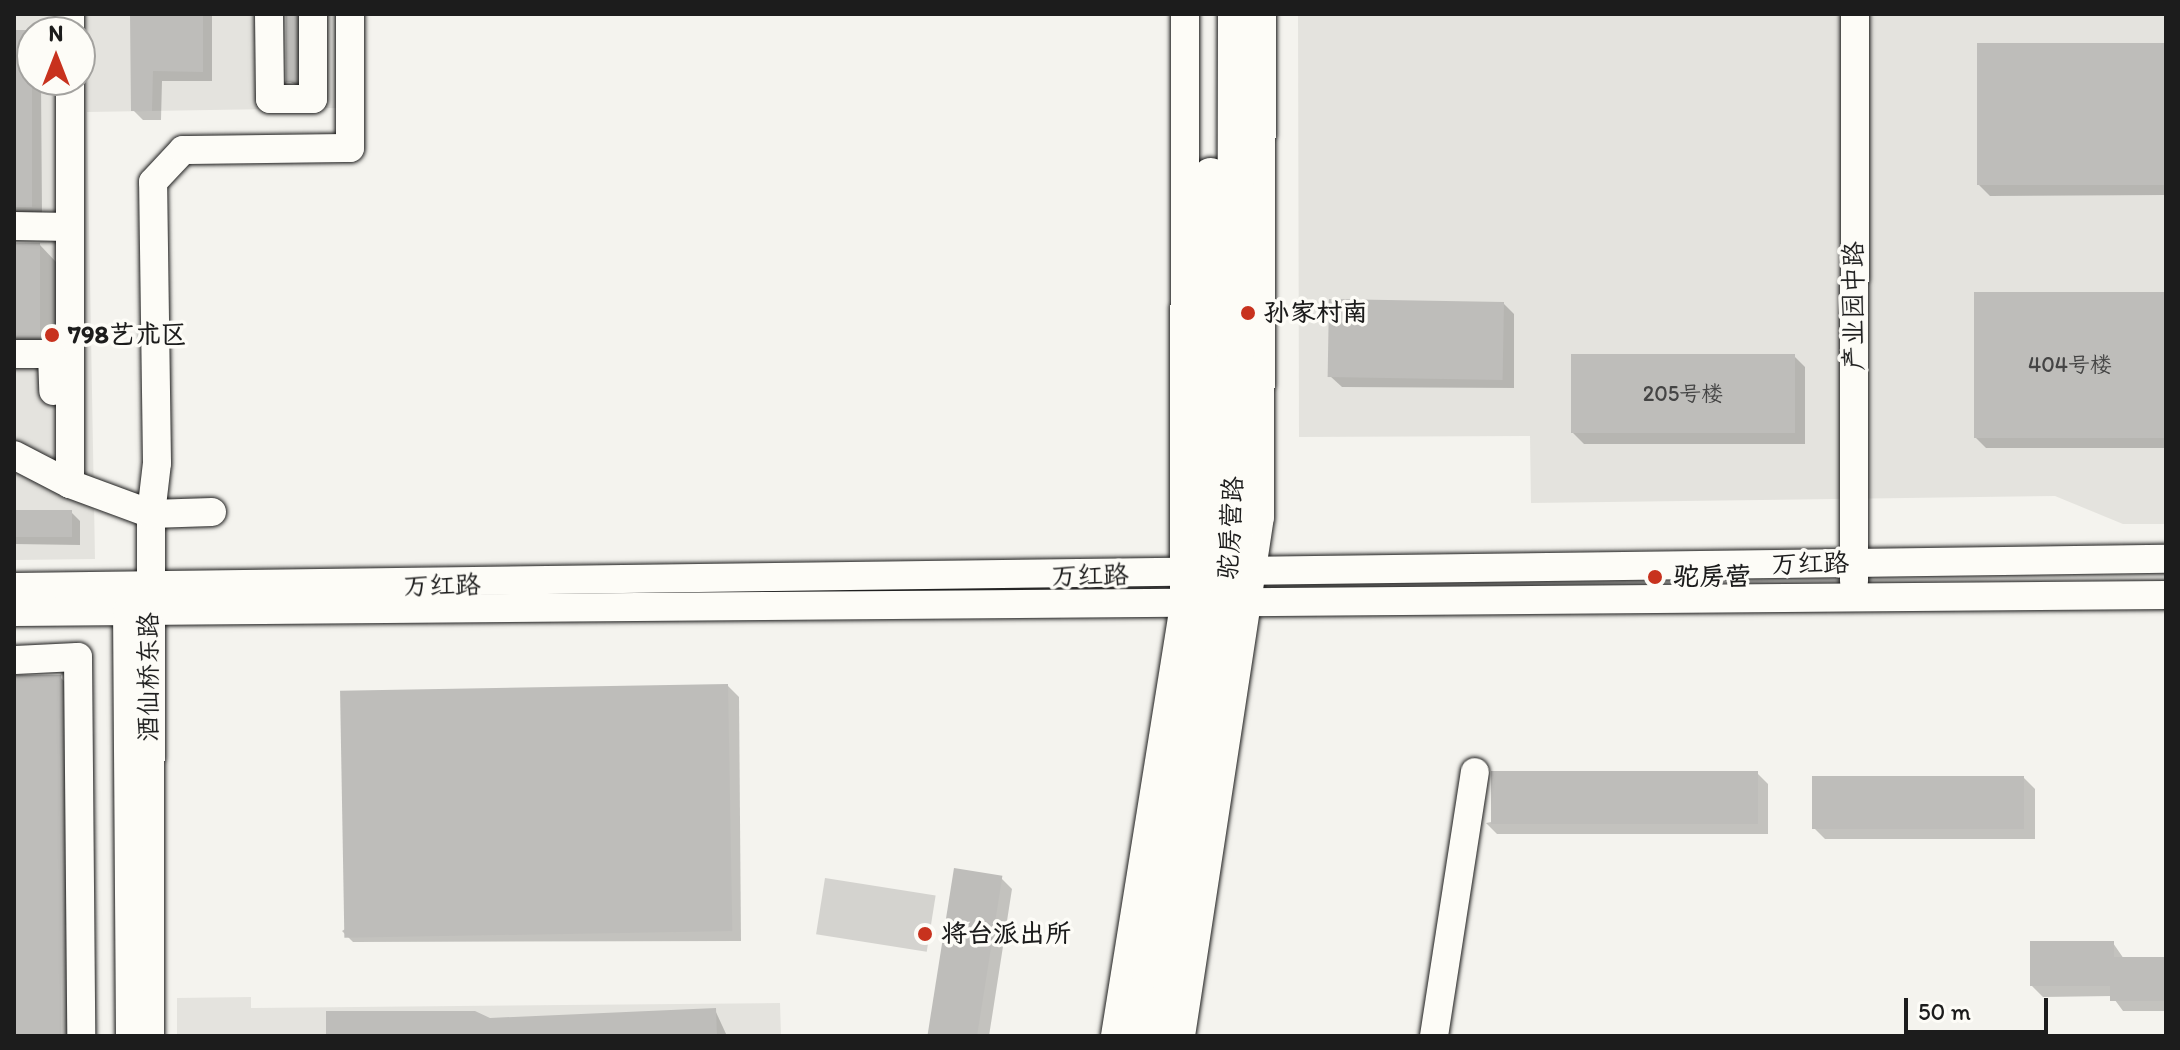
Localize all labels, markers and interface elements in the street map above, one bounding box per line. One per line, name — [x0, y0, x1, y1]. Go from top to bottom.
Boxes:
north arrow — [16, 16, 96, 96]
text: N — [49, 20, 63, 47]
street label: 产业园中路 — [1838, 241, 1870, 371]
place label: 孙家村南 — [1264, 297, 1368, 329]
marker: 孙家村南 — [1239, 304, 1257, 322]
place label: 798艺术区 — [68, 319, 187, 351]
marker: 798艺术区 — [43, 326, 61, 344]
house number: 404号楼 — [2028, 352, 2112, 378]
house number: 205号楼 — [1643, 381, 1723, 407]
street label: 驼房营路 — [1213, 475, 1249, 581]
street label: 万红路 — [1771, 548, 1849, 580]
street label: 万红路 — [1051, 560, 1129, 592]
place label: 驼房营 — [1673, 561, 1751, 593]
marker: 驼房营 — [1644, 566, 1666, 588]
street label: 万红路 — [403, 570, 481, 602]
street label: 酒仙桥东路 — [133, 612, 165, 742]
place label: 将台派出所 — [941, 918, 1071, 950]
marker: 将台派出所 — [916, 925, 934, 943]
scale bar — [1908, 982, 2052, 1032]
text: 50 m — [1918, 997, 1971, 1026]

